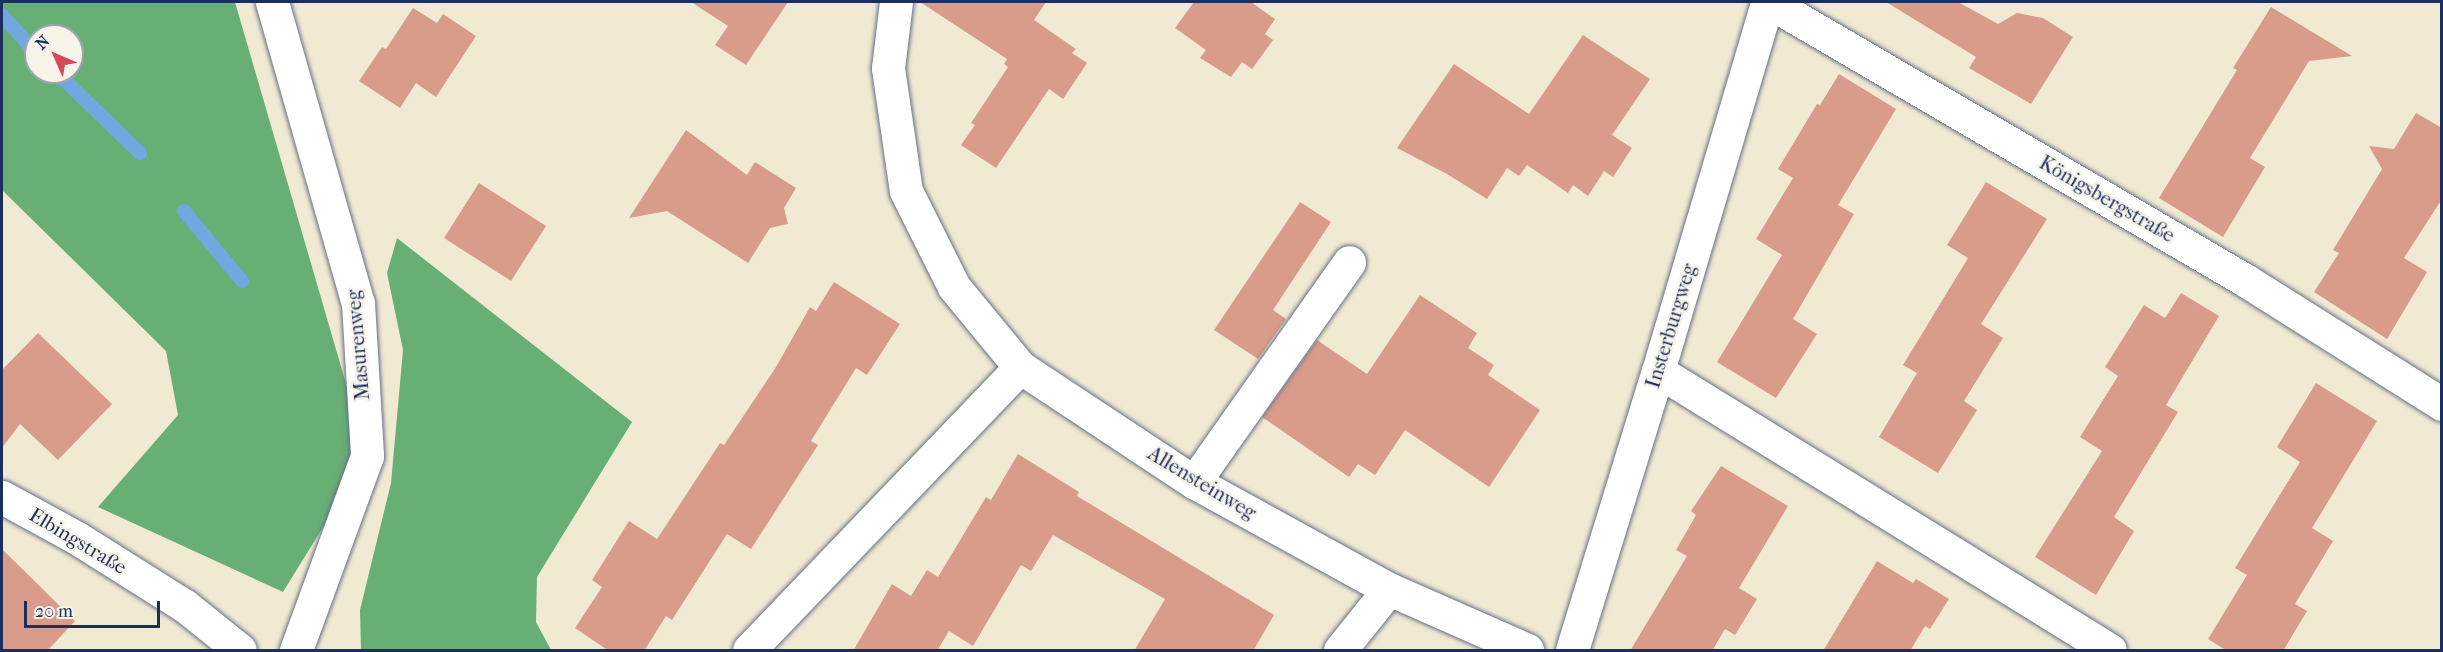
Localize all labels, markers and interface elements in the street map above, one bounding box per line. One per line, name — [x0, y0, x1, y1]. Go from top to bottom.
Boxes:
north arrow — [24, 24, 84, 84]
text: N — [31, 31, 53, 53]
street label: Königsbergstraße — [2035, 151, 2179, 247]
street label: Insterburgweg — [1641, 261, 1701, 391]
street label: Masurenweg — [341, 289, 375, 401]
street label: Allensteinweg — [1144, 441, 1260, 525]
street label: Elbingstraße — [25, 503, 131, 579]
scale bar — [27, 589, 164, 627]
text: 20 m — [35, 601, 73, 622]

